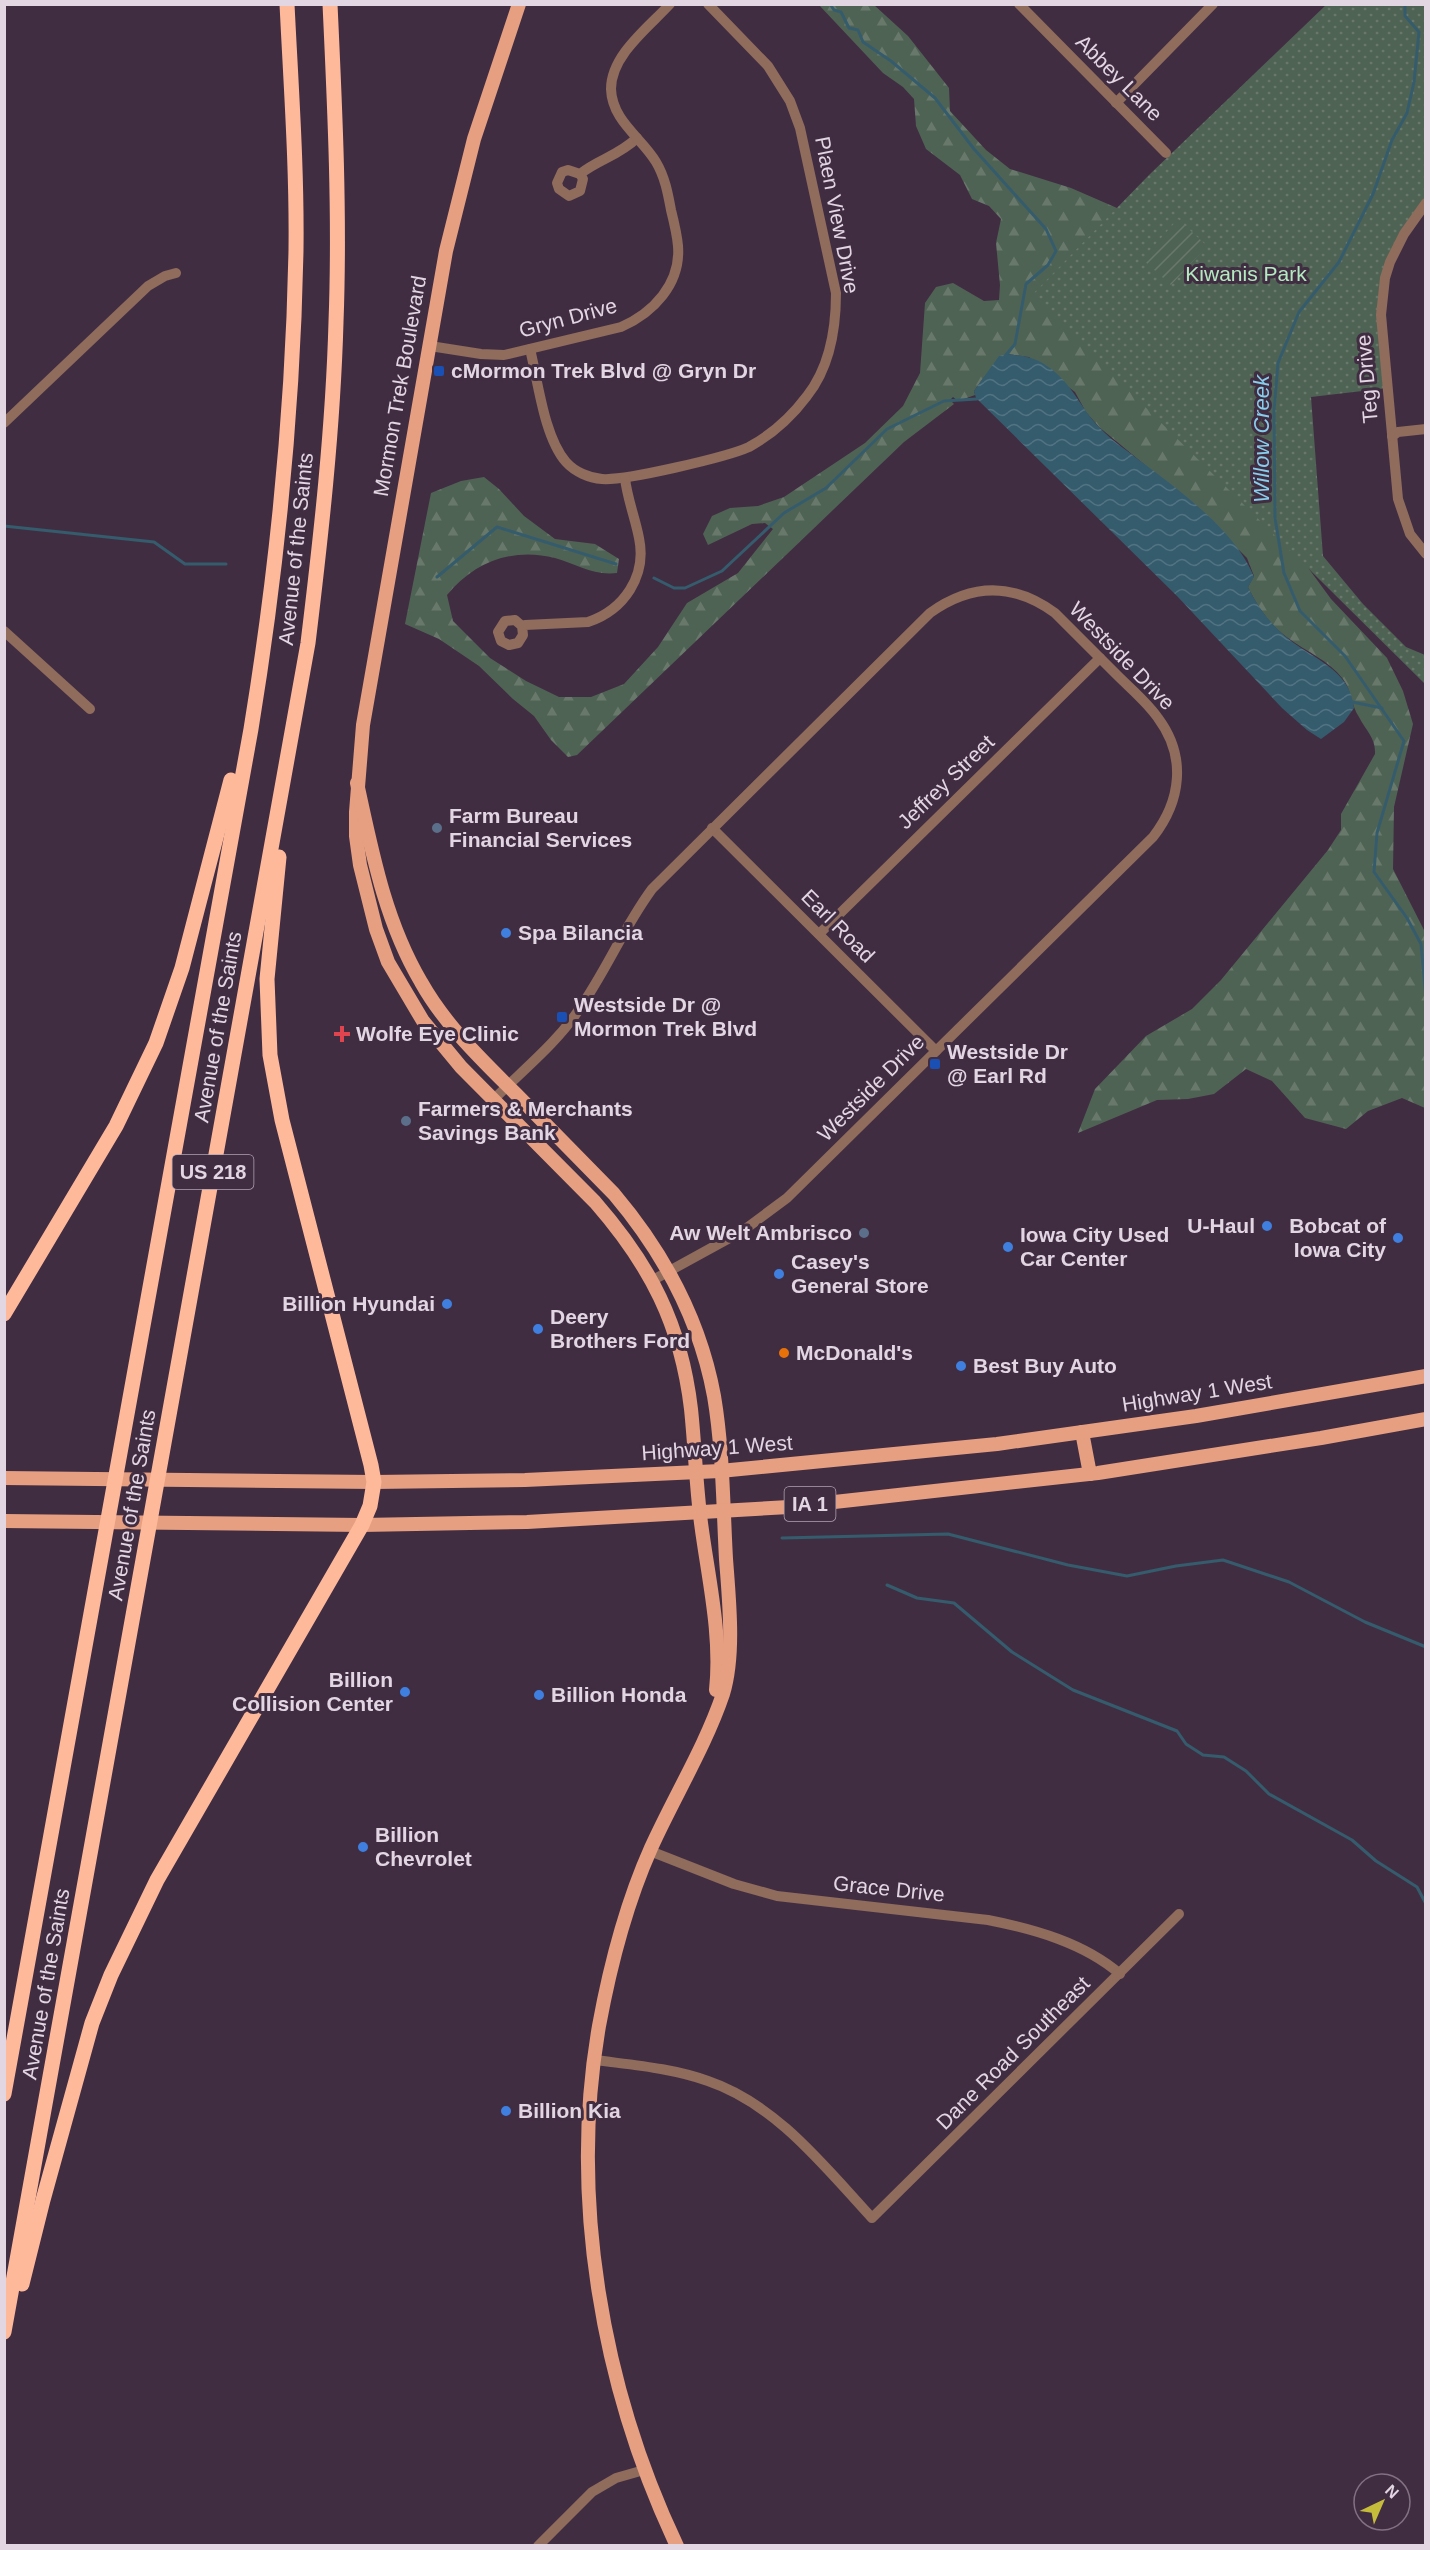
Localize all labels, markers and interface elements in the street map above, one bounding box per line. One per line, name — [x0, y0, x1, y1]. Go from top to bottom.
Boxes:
street label: Abbey Lane — [1072, 30, 1167, 125]
street label: Plaen View Drive — [811, 134, 864, 295]
park label: Kiwanis Park — [1185, 262, 1307, 285]
street label: Mormon Trek Boulevard — [369, 274, 430, 498]
street label: Gryn Drive — [516, 293, 619, 342]
street label: Teg Drive — [1351, 334, 1382, 424]
place label: cMormon Trek Blvd @ Gryn Dr — [451, 359, 756, 382]
marker: cMormon Trek Blvd @ Gryn Dr — [432, 364, 446, 378]
water label: Willow Creek — [1249, 374, 1274, 503]
street label: Avenue of the Saints — [274, 452, 317, 646]
street label: Westside Drive — [1065, 597, 1180, 714]
street label: Jeffrey Street — [893, 730, 999, 833]
place label: Farm Bureau Financial Services — [449, 804, 632, 851]
marker: Farm Bureau Financial Services — [430, 821, 444, 835]
street label: Earl Road — [797, 884, 880, 967]
place label: Spa Bilancia — [518, 921, 643, 944]
marker: Spa Bilancia — [499, 926, 513, 940]
street label: Avenue of the Saints — [189, 930, 246, 1124]
place label: Westside Dr @ Mormon Trek Blvd — [574, 993, 757, 1040]
marker: Westside Dr @ Mormon Trek Blvd — [555, 1010, 569, 1024]
place label: Wolfe Eye Clinic — [356, 1022, 519, 1045]
marker: Wolfe Eye Clinic — [333, 1025, 351, 1043]
street label: Westside Drive — [813, 1030, 929, 1146]
place label: Westside Dr @ Earl Rd — [947, 1040, 1068, 1087]
marker: Westside Dr @ Earl Rd — [928, 1057, 942, 1071]
place label: Farmers & Merchants Savings Bank — [418, 1097, 633, 1144]
marker: Farmers & Merchants Savings Bank — [399, 1114, 413, 1128]
road number: US 218 — [172, 1155, 254, 1189]
place label: U-Haul — [1187, 1214, 1255, 1237]
place label: Bobcat of Iowa City — [1289, 1214, 1387, 1261]
marker: U-Haul — [1260, 1219, 1274, 1233]
place label: Aw Welt Ambrisco — [669, 1221, 852, 1244]
place label: Iowa City Used Car Center — [1020, 1223, 1169, 1270]
marker: Aw Welt Ambrisco — [857, 1226, 871, 1240]
marker: Bobcat of Iowa City — [1391, 1231, 1405, 1245]
marker: Iowa City Used Car Center — [1001, 1240, 1015, 1254]
place label: Casey's General Store — [791, 1250, 929, 1297]
marker: Casey's General Store — [772, 1267, 786, 1281]
place label: Billion Hyundai — [282, 1292, 435, 1315]
marker: Billion Hyundai — [440, 1297, 454, 1311]
place label: Deery Brothers Ford — [550, 1305, 690, 1352]
marker: Deery Brothers Ford — [531, 1322, 545, 1336]
place label: McDonald's — [796, 1341, 913, 1364]
marker: McDonald's — [777, 1346, 791, 1360]
place label: Best Buy Auto — [973, 1354, 1117, 1377]
marker: Best Buy Auto — [954, 1359, 968, 1373]
street label: Highway 1 West — [1120, 1369, 1274, 1416]
street label: Avenue of the Saints — [103, 1408, 160, 1602]
street label: Highway 1 West — [641, 1431, 793, 1464]
road number: IA 1 — [784, 1487, 836, 1521]
place label: Billion Collision Center — [232, 1668, 393, 1715]
place label: Billion Honda — [551, 1683, 687, 1706]
marker: Billion Collision Center — [398, 1685, 412, 1699]
marker: Billion Honda — [532, 1688, 546, 1702]
place label: Billion Chevrolet — [375, 1823, 472, 1870]
marker: Billion Chevrolet — [356, 1840, 370, 1854]
street label: Grace Drive — [832, 1871, 946, 1906]
street label: Avenue of the Saints — [17, 1887, 74, 2081]
street label: Dane Road Southeast — [931, 1971, 1094, 2134]
place label: Billion Kia — [518, 2099, 621, 2122]
marker: Billion Kia — [499, 2104, 513, 2118]
north arrow — [1352, 2472, 1412, 2532]
text: N — [1382, 2481, 1402, 2502]

